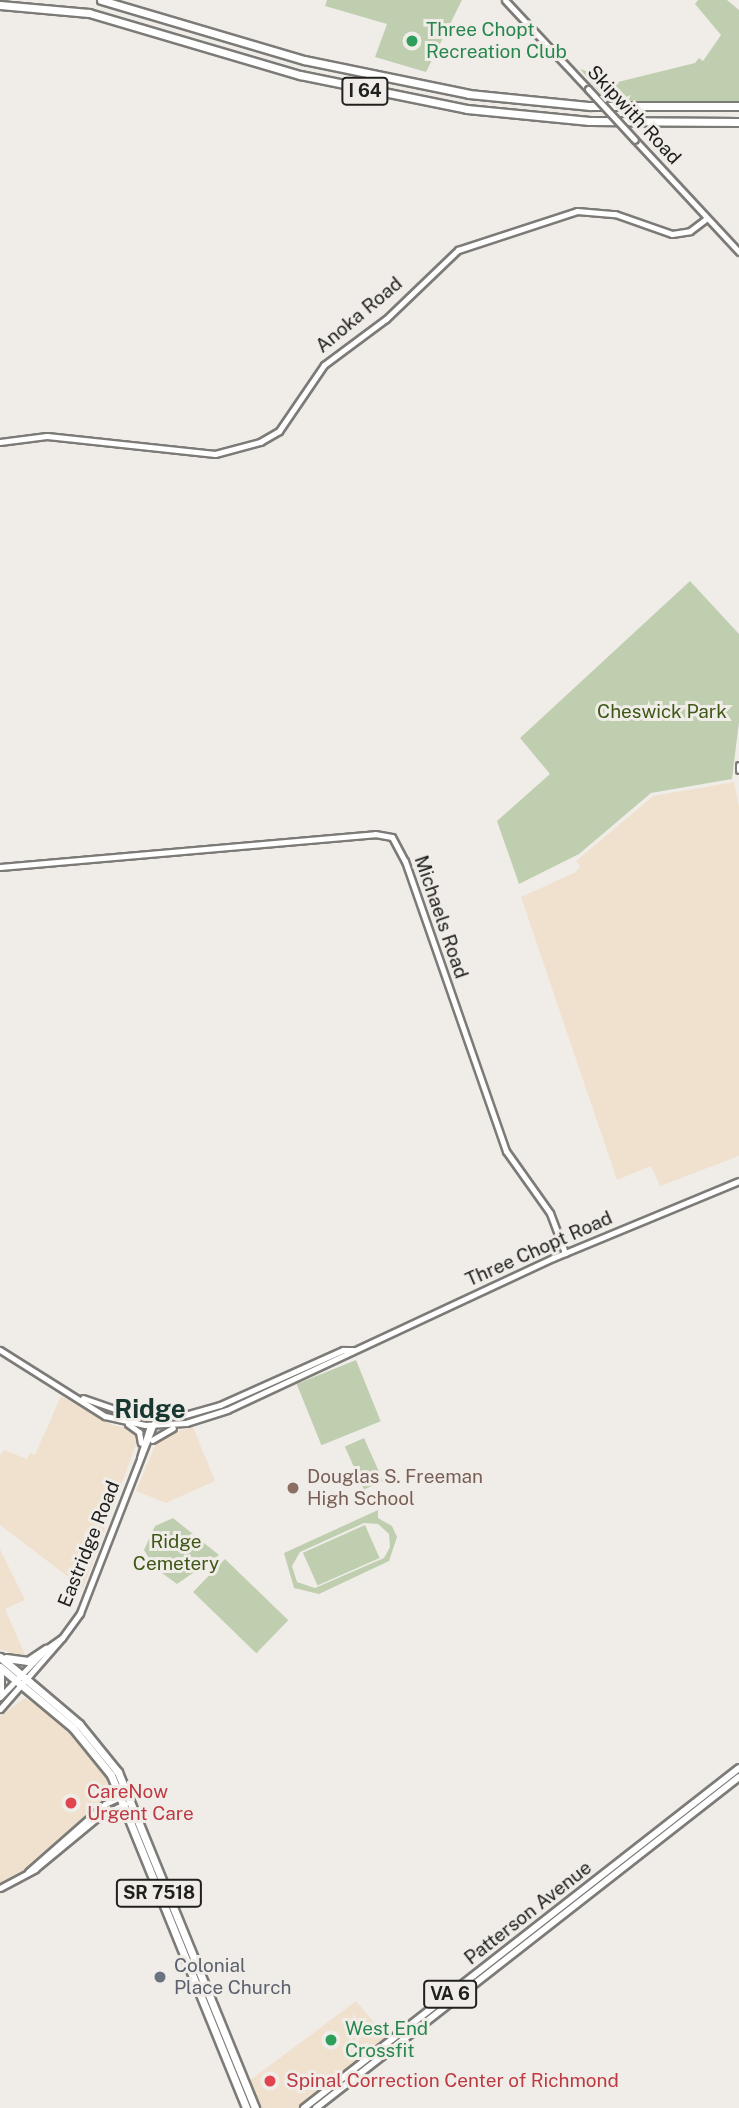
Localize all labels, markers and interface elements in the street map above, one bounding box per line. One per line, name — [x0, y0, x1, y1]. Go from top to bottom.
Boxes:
place label: Three Chopt Recreation Club — [426, 19, 567, 63]
marker: Three Chopt Recreation Club — [404, 33, 420, 49]
street label: Skipwith Road — [582, 61, 686, 169]
road number: I 64 — [340, 76, 390, 106]
street label: Anoka Road — [311, 272, 407, 358]
park label: Cheswick Park — [597, 701, 727, 723]
street label: Michaels Road — [409, 852, 473, 982]
street label: Three Chopt Road — [462, 1206, 616, 1292]
district label: Ridge — [114, 1393, 186, 1425]
place label: Douglas S. Freeman High School — [307, 1466, 483, 1510]
street label: Eastridge Road — [53, 1478, 125, 1610]
marker: Douglas S. Freeman High School — [285, 1480, 301, 1496]
park label: Ridge Cemetery — [133, 1531, 219, 1575]
place label: CareNow Urgent Care — [87, 1781, 194, 1825]
marker: CareNow Urgent Care — [61, 1793, 81, 1813]
street label: Patterson Avenue — [460, 1856, 596, 1970]
road number: SR 7518 — [115, 1879, 203, 1908]
place label: Colonial Place Church — [174, 1955, 292, 1999]
marker: Colonial Place Church — [152, 1969, 168, 1985]
road number: VA 6 — [422, 1980, 478, 2008]
place label: West End Crossfit — [345, 2018, 428, 2062]
marker: West End Crossfit — [323, 2032, 339, 2048]
place label: Spinal Correction Center of Richmond — [286, 2070, 619, 2092]
marker: Spinal Correction Center of Richmond — [260, 2071, 280, 2091]

